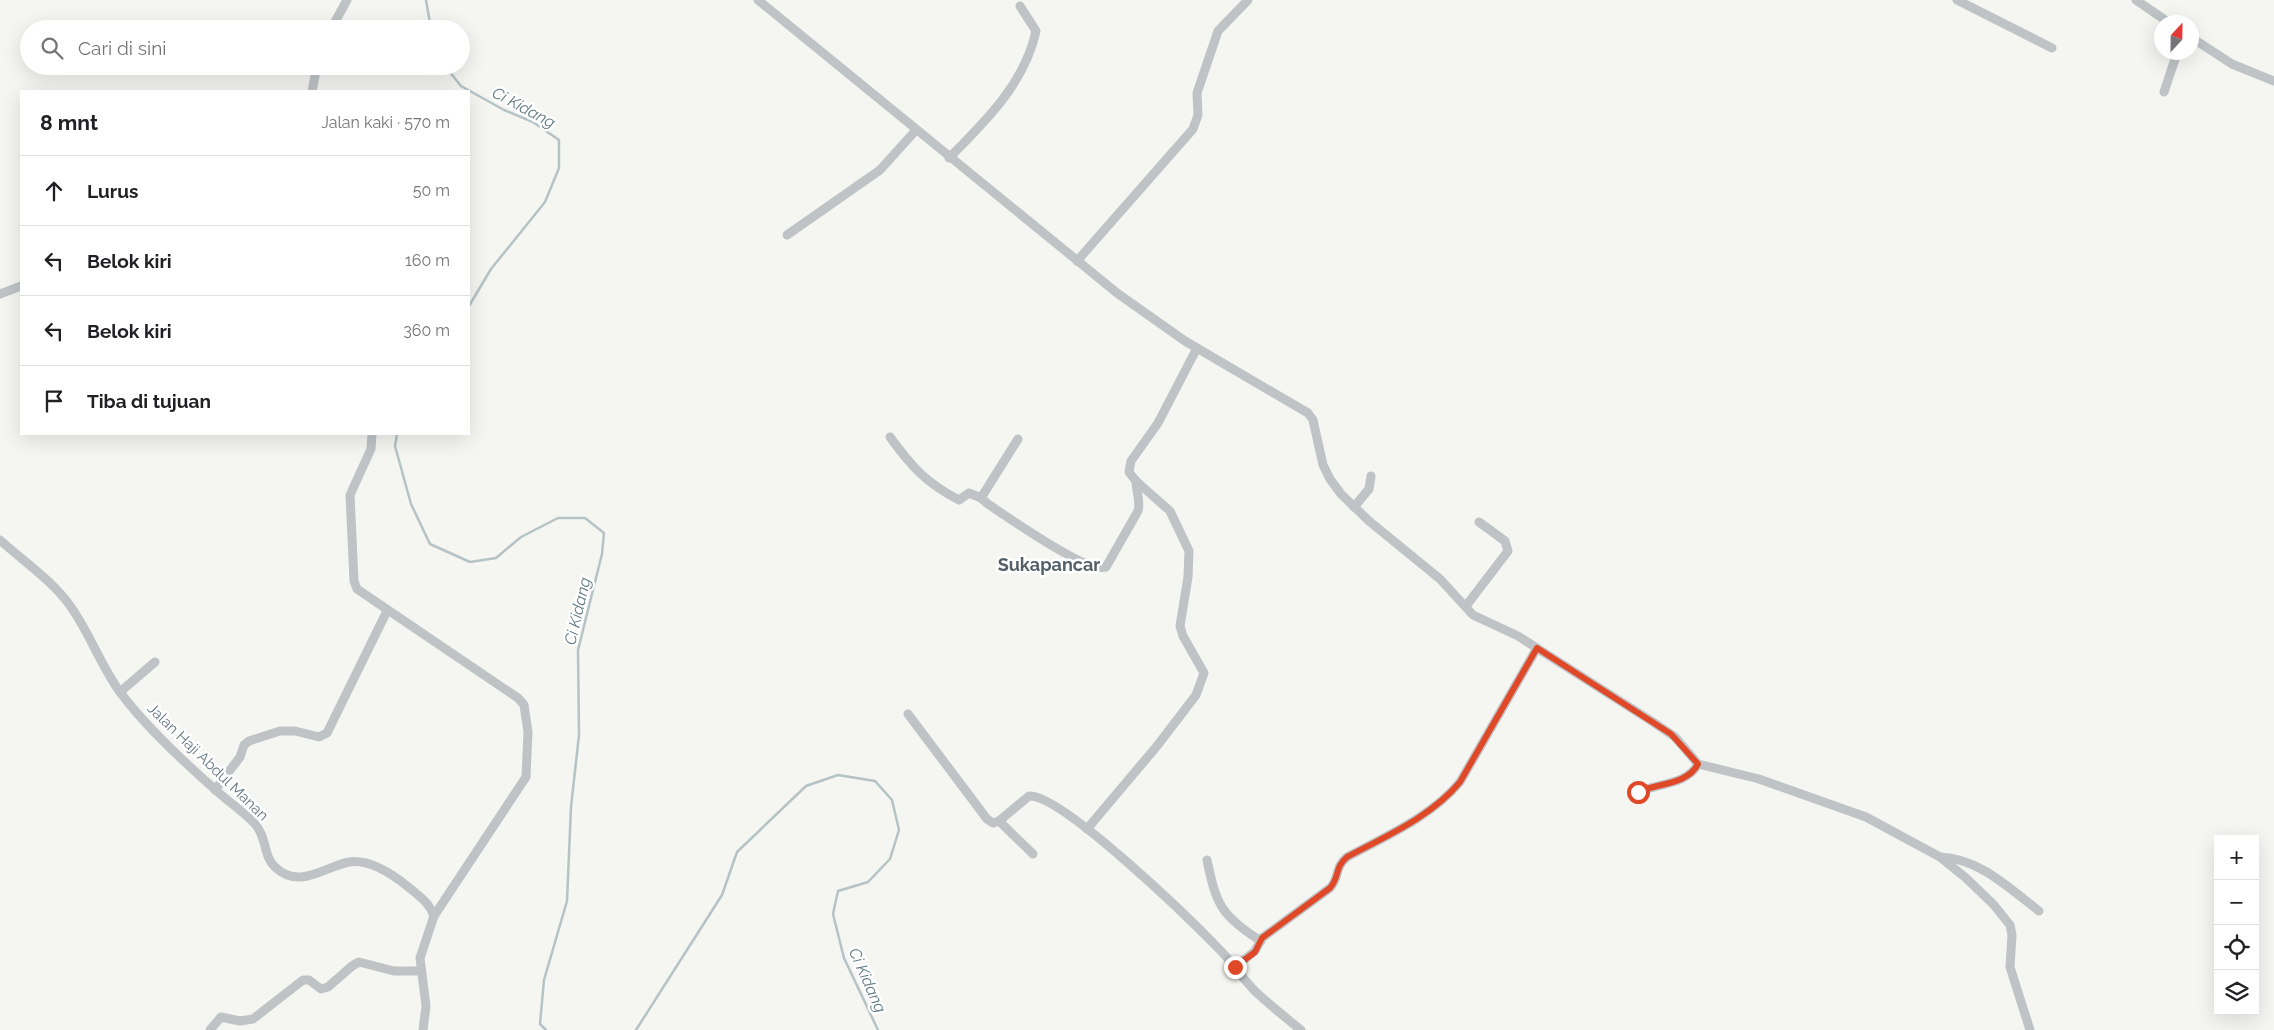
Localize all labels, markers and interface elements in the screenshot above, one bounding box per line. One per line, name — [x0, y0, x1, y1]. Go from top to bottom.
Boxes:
north arrow — [2154, 15, 2199, 60]
search box — [20, 20, 470, 75]
icon: search — [38, 34, 66, 62]
text: Cari di sini — [78, 37, 166, 59]
water label: Ci Kidang — [489, 83, 559, 132]
text: 8 mnt — [40, 110, 98, 135]
text: Jalan kaki · 570 m — [321, 113, 450, 132]
icon: ahead — [40, 177, 68, 205]
text: Lurus — [87, 180, 138, 202]
text: 50 m — [413, 181, 450, 200]
icon: left — [40, 247, 68, 275]
text: Belok kiri — [87, 250, 172, 272]
text: 160 m — [405, 251, 450, 270]
icon: left — [40, 317, 68, 345]
text: Belok kiri — [87, 320, 172, 342]
text: 360 m — [403, 321, 450, 340]
icon: arrive — [40, 387, 68, 415]
text: Tiba di tujuan — [87, 390, 211, 412]
district label: Sukapancar — [998, 554, 1100, 575]
water label: Ci Kidang — [561, 575, 595, 647]
street label: Jalan Haji Abdul Manan — [144, 700, 272, 824]
route start — [1627, 781, 1650, 804]
map controls — [2214, 835, 2259, 1015]
button: + — [2214, 835, 2259, 880]
button: − — [2214, 880, 2259, 925]
button: locate — [2214, 925, 2259, 970]
water label: Ci Kidang — [845, 945, 890, 1016]
route end — [1224, 956, 1247, 979]
button: layers — [2214, 970, 2259, 1015]

